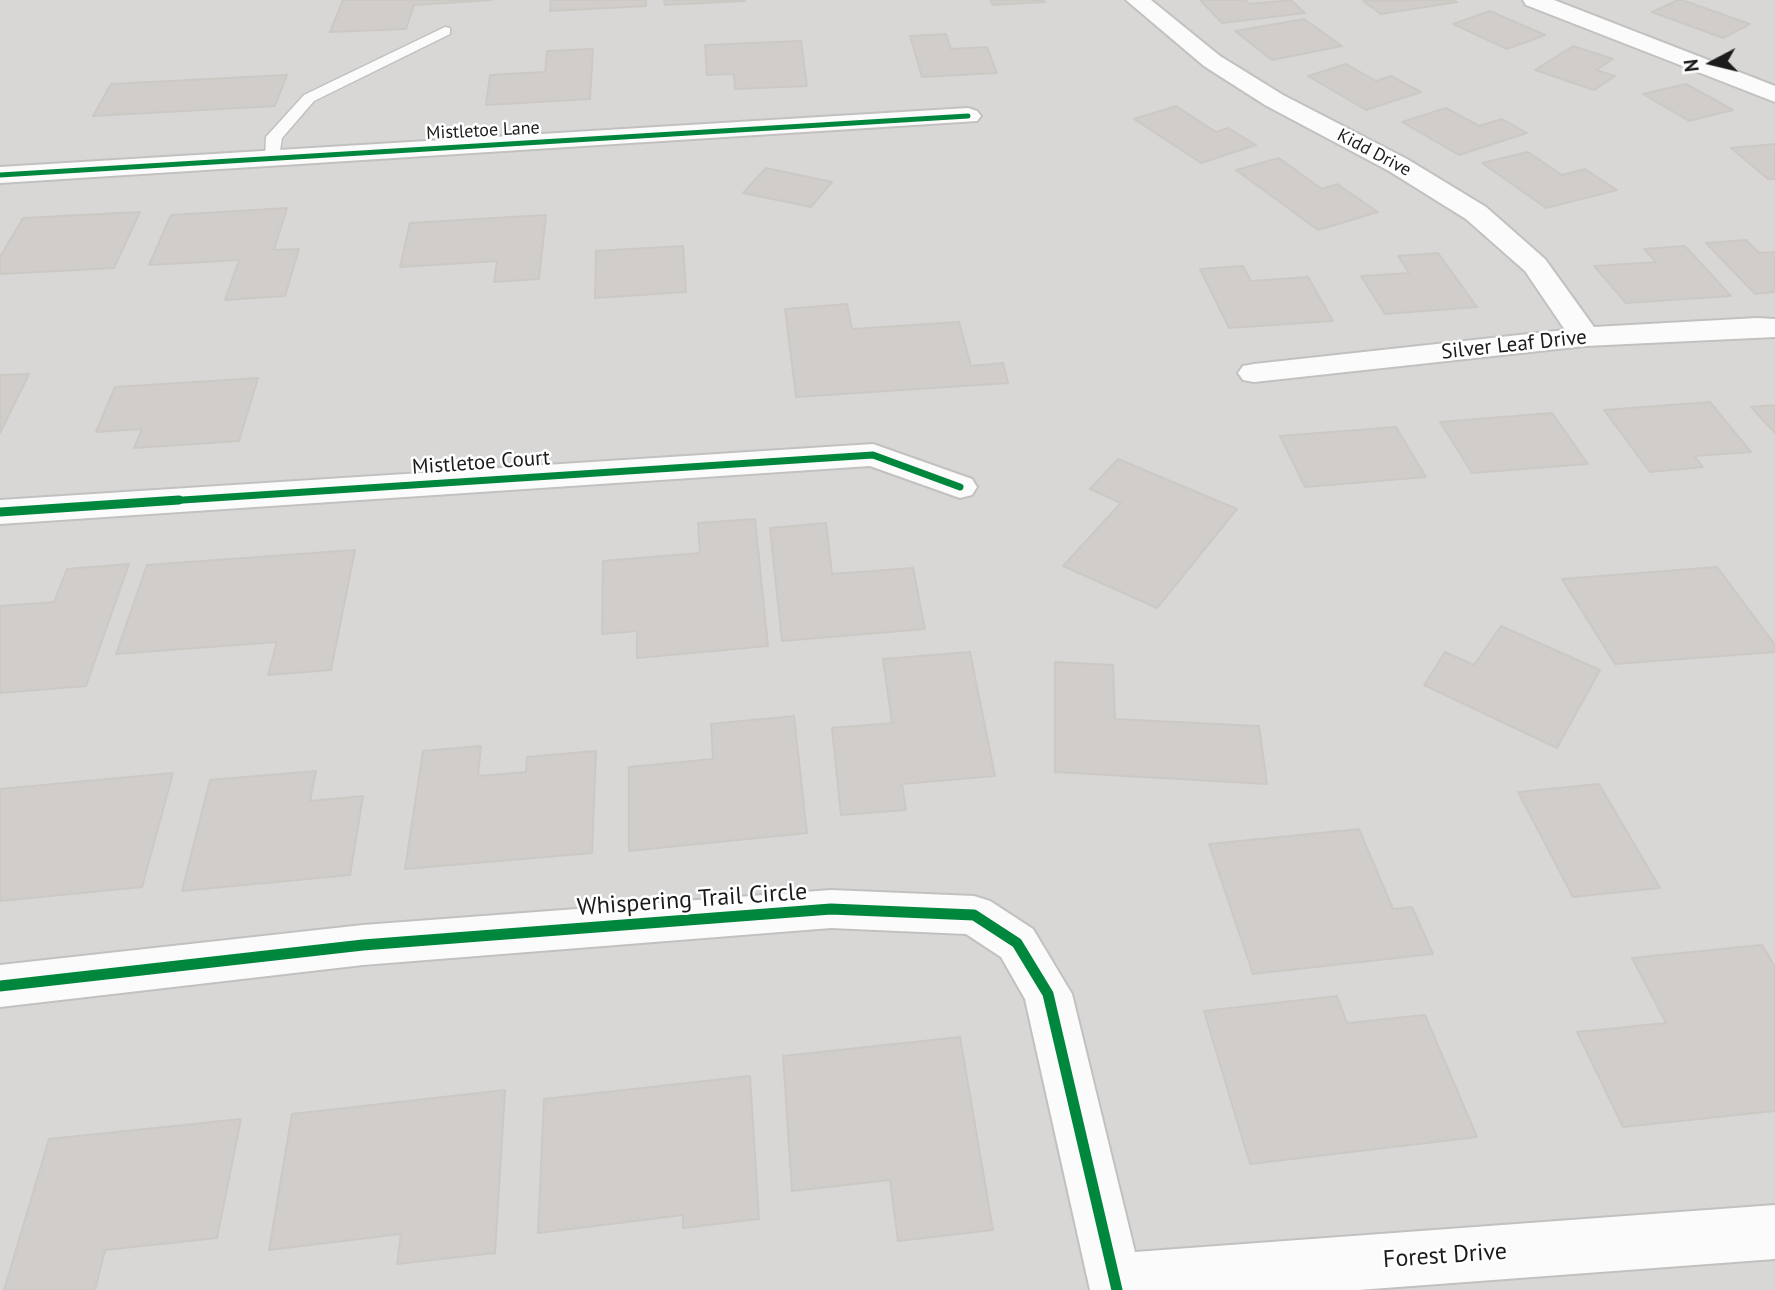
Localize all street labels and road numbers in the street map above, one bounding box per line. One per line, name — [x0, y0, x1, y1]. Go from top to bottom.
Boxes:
street label: Mistletoe Lane — [426, 117, 540, 145]
street label: Kidd Drive — [1333, 125, 1415, 181]
street label: Silver Leaf Drive — [1440, 325, 1588, 365]
street label: Mistletoe Court — [411, 446, 551, 480]
street label: Whispering Trail Circle — [576, 878, 808, 922]
street label: Forest Drive — [1382, 1237, 1508, 1275]

